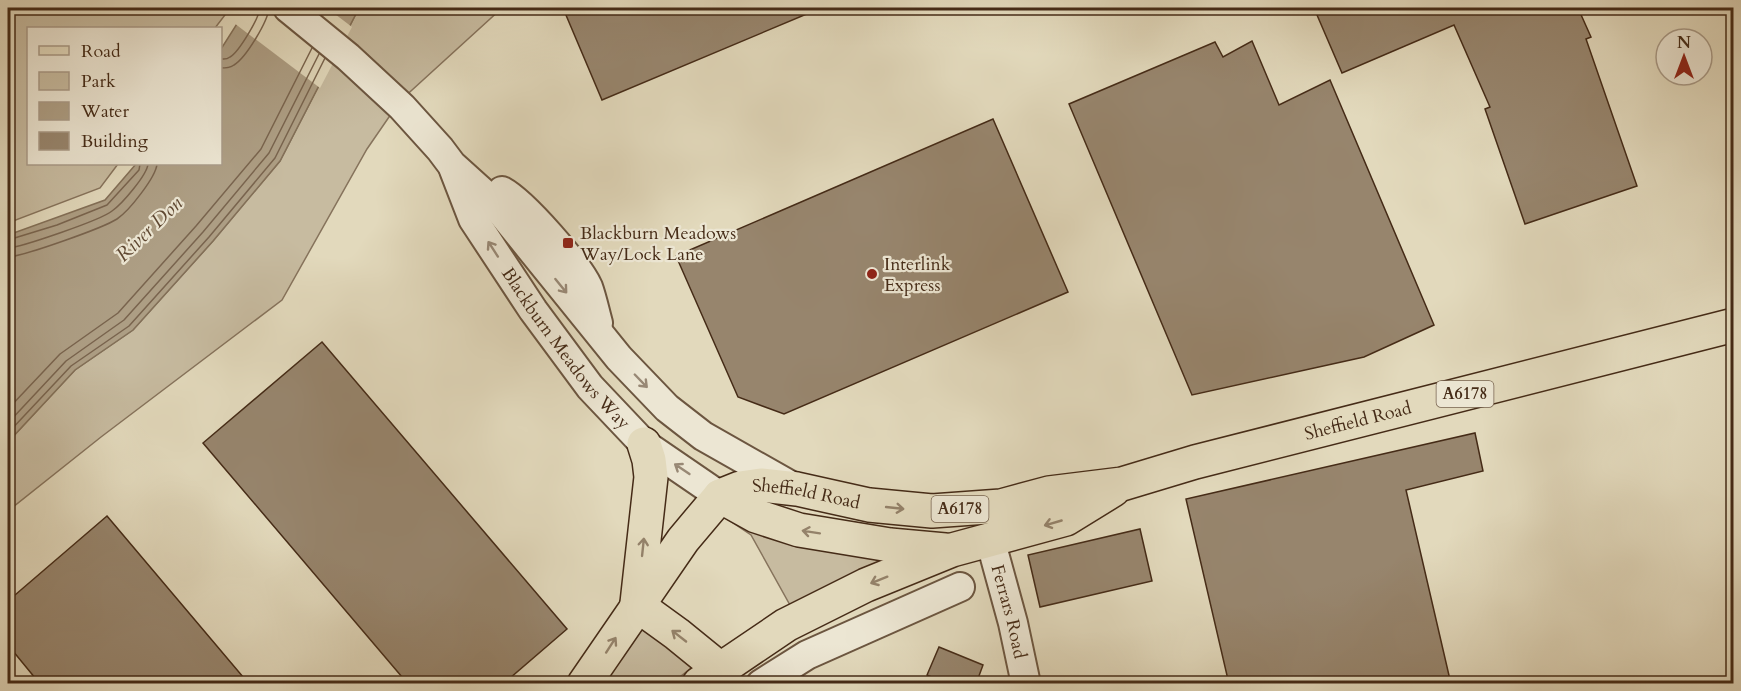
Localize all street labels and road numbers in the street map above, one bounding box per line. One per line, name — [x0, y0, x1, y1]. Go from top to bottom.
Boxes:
street label: Blackburn Meadows Way — [496, 262, 636, 435]
road number: A6178 — [1436, 381, 1494, 407]
street label: Sheffield Road — [1302, 395, 1414, 446]
street label: Sheffield Road — [751, 473, 863, 515]
road number: A6178 — [932, 496, 988, 522]
street label: Ferrars Road — [985, 562, 1033, 661]

